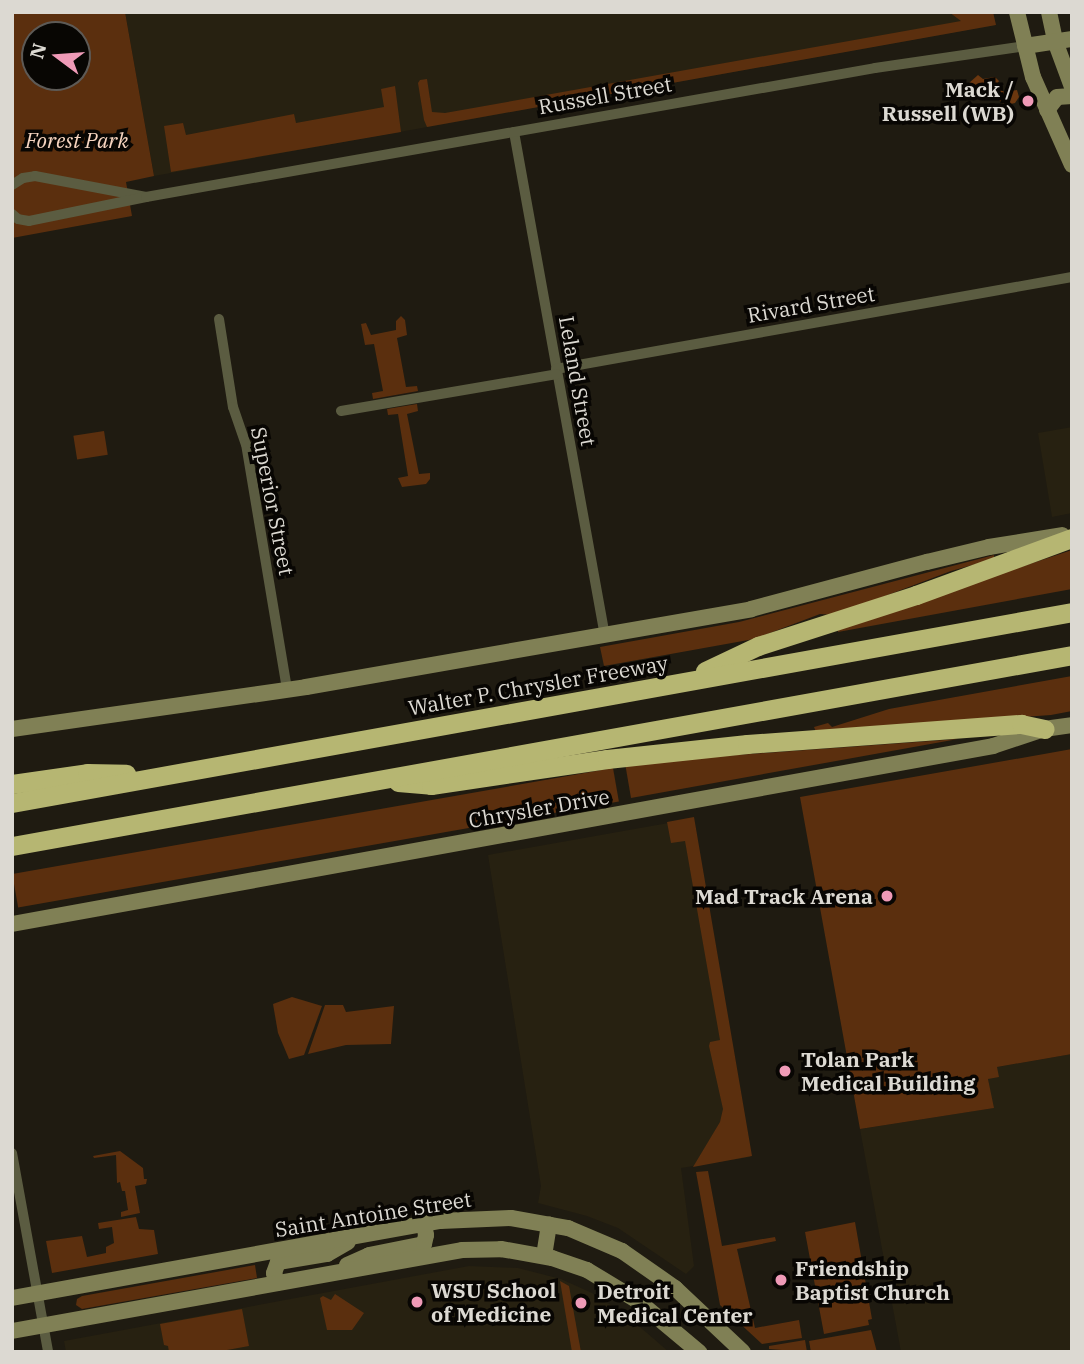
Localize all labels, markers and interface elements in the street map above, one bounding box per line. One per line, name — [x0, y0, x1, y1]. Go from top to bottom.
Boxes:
north arrow — [21, 21, 91, 91]
text: N — [24, 40, 51, 61]
street label: Russell Street — [536, 71, 674, 119]
place label: Mack / Russell (WB) — [882, 76, 1014, 126]
marker: Mack / Russell (WB) — [1020, 93, 1036, 109]
park label: Forest Park — [25, 127, 129, 153]
street label: Rivard Street — [745, 280, 877, 328]
street label: Leland Street — [554, 314, 602, 448]
street label: Superior Street — [246, 425, 300, 577]
street label: Walter P. Chrysler Freeway — [406, 650, 670, 720]
street label: Chrysler Drive — [467, 783, 611, 833]
place label: Mad Track Arena — [695, 883, 873, 909]
marker: Mad Track Arena — [879, 888, 895, 904]
place label: Tolan Park Medical Building — [801, 1046, 975, 1096]
marker: Tolan Park Medical Building — [775, 1061, 795, 1081]
street label: Saint Antoine Street — [273, 1186, 473, 1242]
place label: Friendship Baptist Church — [795, 1255, 950, 1305]
marker: Friendship Baptist Church — [773, 1272, 789, 1288]
place label: WSU School of Medicine — [431, 1277, 556, 1327]
place label: Detroit Medical Center — [597, 1278, 753, 1328]
marker: Detroit Medical Center — [571, 1293, 591, 1313]
marker: WSU School of Medicine — [409, 1294, 425, 1310]

